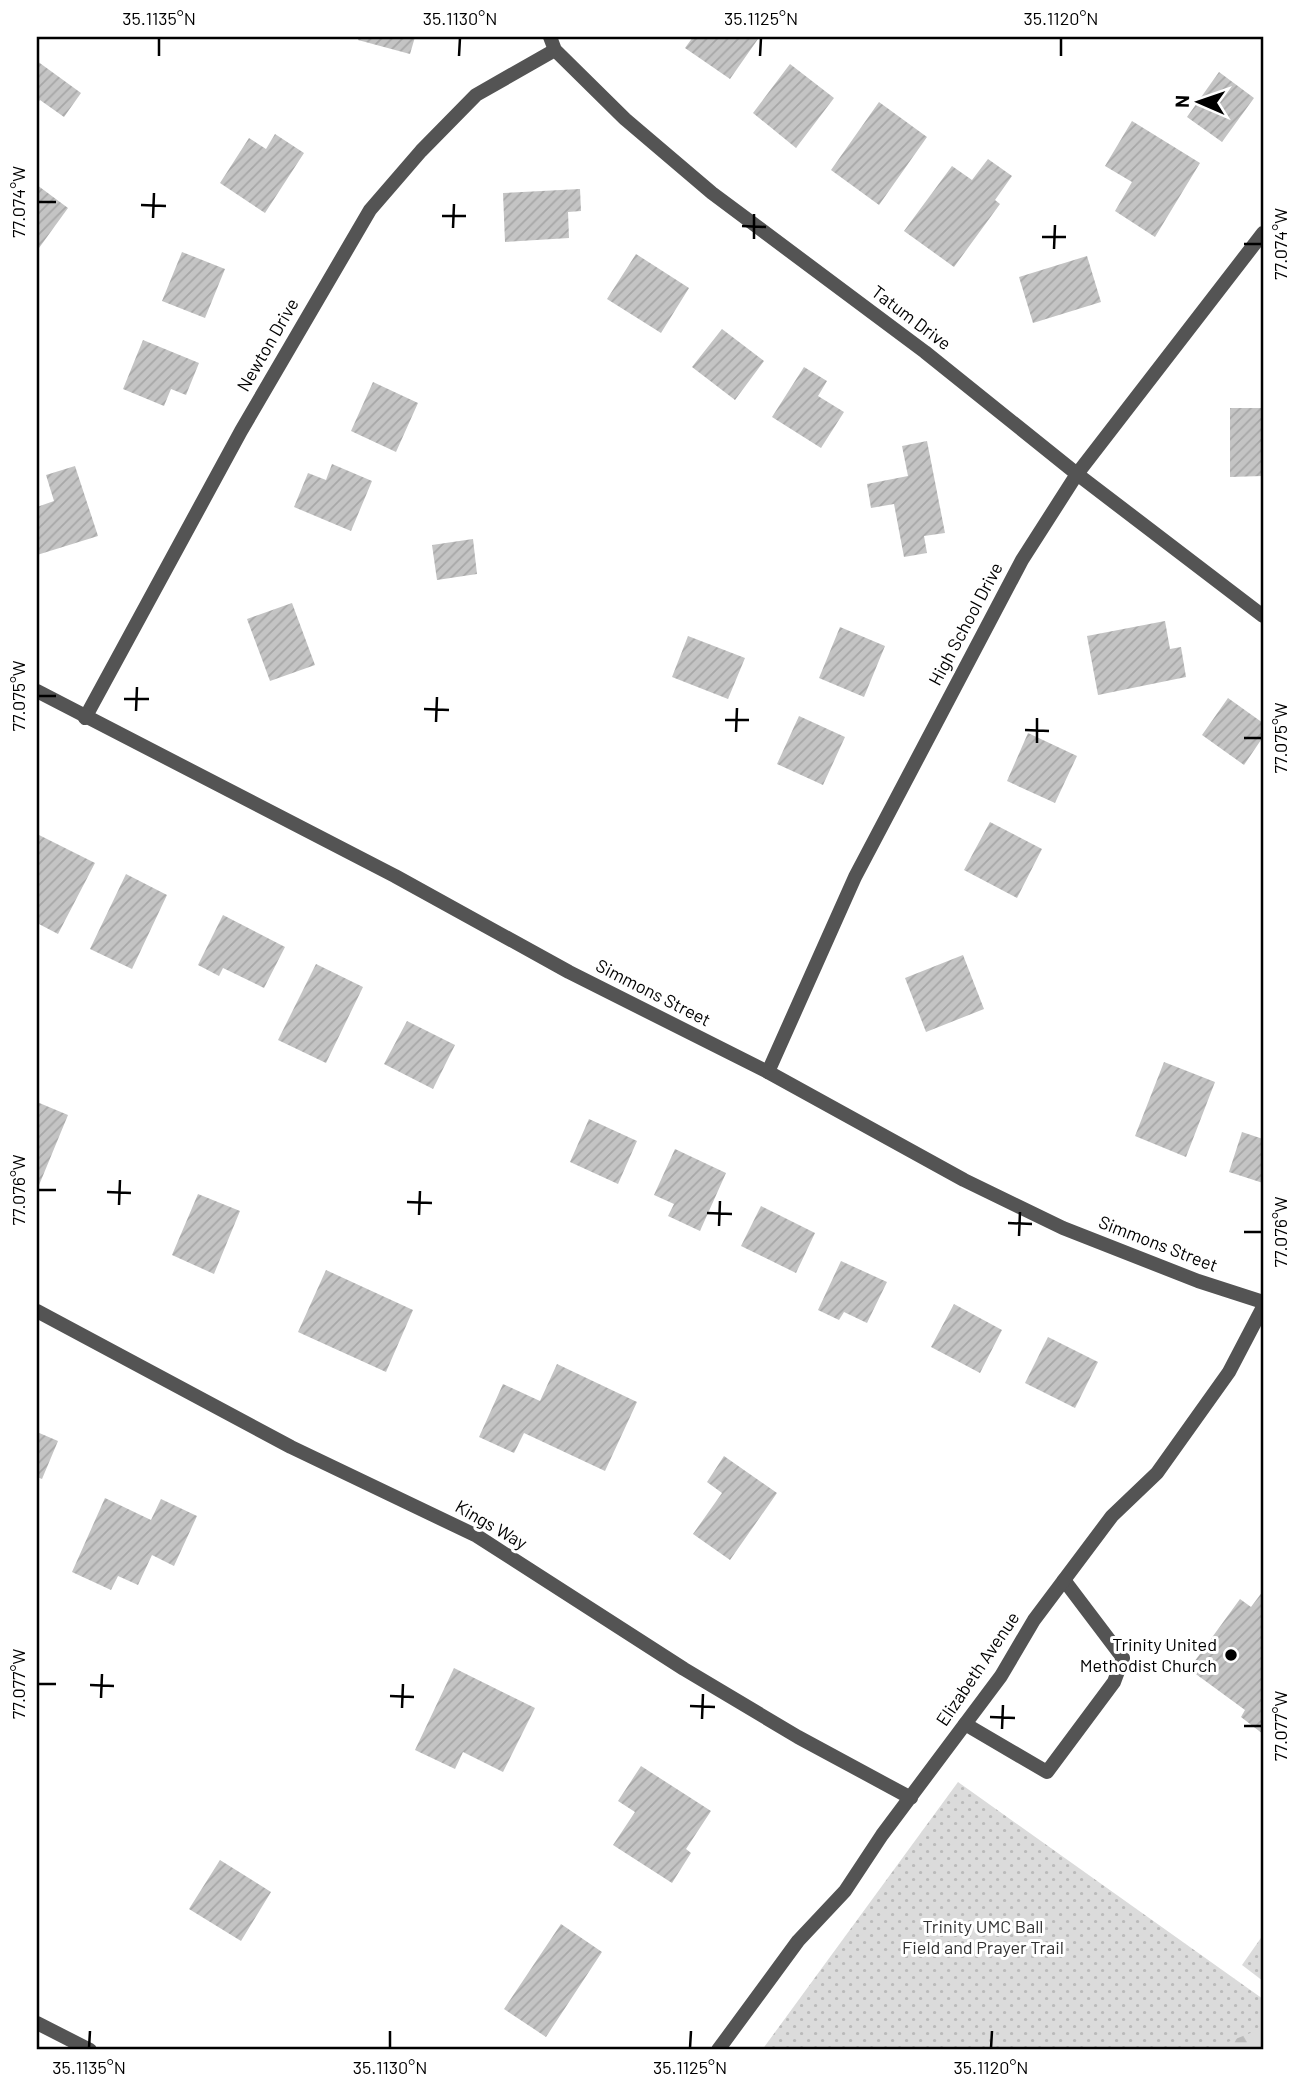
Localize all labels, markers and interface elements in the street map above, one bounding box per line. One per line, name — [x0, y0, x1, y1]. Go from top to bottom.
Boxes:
text: 35.1135°N — [122, 7, 196, 29]
text: 35.1130°N — [423, 7, 497, 29]
text: 35.1125°N — [724, 7, 798, 29]
text: 35.1120°N — [1023, 7, 1099, 29]
north arrow — [1164, 66, 1234, 136]
text: N — [1170, 95, 1193, 108]
text: 77.074°W — [7, 166, 29, 238]
text: 77.074°W — [1269, 208, 1291, 280]
street label: Tatum Drive — [867, 280, 956, 354]
street label: Newton Drive — [232, 294, 303, 395]
street label: High School Drive — [923, 558, 1007, 689]
text: 77.075°W — [7, 660, 29, 732]
text: 77.075°W — [1269, 702, 1291, 774]
street label: Simmons Street — [592, 954, 714, 1030]
text: 77.076°W — [7, 1154, 29, 1226]
text: 77.076°W — [1269, 1196, 1291, 1268]
street label: Simmons Street — [1096, 1210, 1221, 1276]
street label: Kings Way — [452, 1495, 531, 1554]
street label: Elizabeth Avenue — [931, 1607, 1023, 1730]
place label: Trinity United Methodist Church — [1080, 1633, 1217, 1676]
marker: Trinity United Methodist Church — [1223, 1647, 1239, 1663]
text: 77.077°W — [7, 1649, 29, 1719]
text: 77.077°W — [1269, 1691, 1291, 1761]
park label: Trinity UMC Ball Field and Prayer Trail — [902, 1915, 1064, 1958]
text: 35.1135°N — [52, 2056, 126, 2078]
text: 35.1130°N — [353, 2056, 427, 2078]
text: 35.1125°N — [653, 2056, 727, 2078]
text: 35.1120°N — [953, 2056, 1029, 2078]

